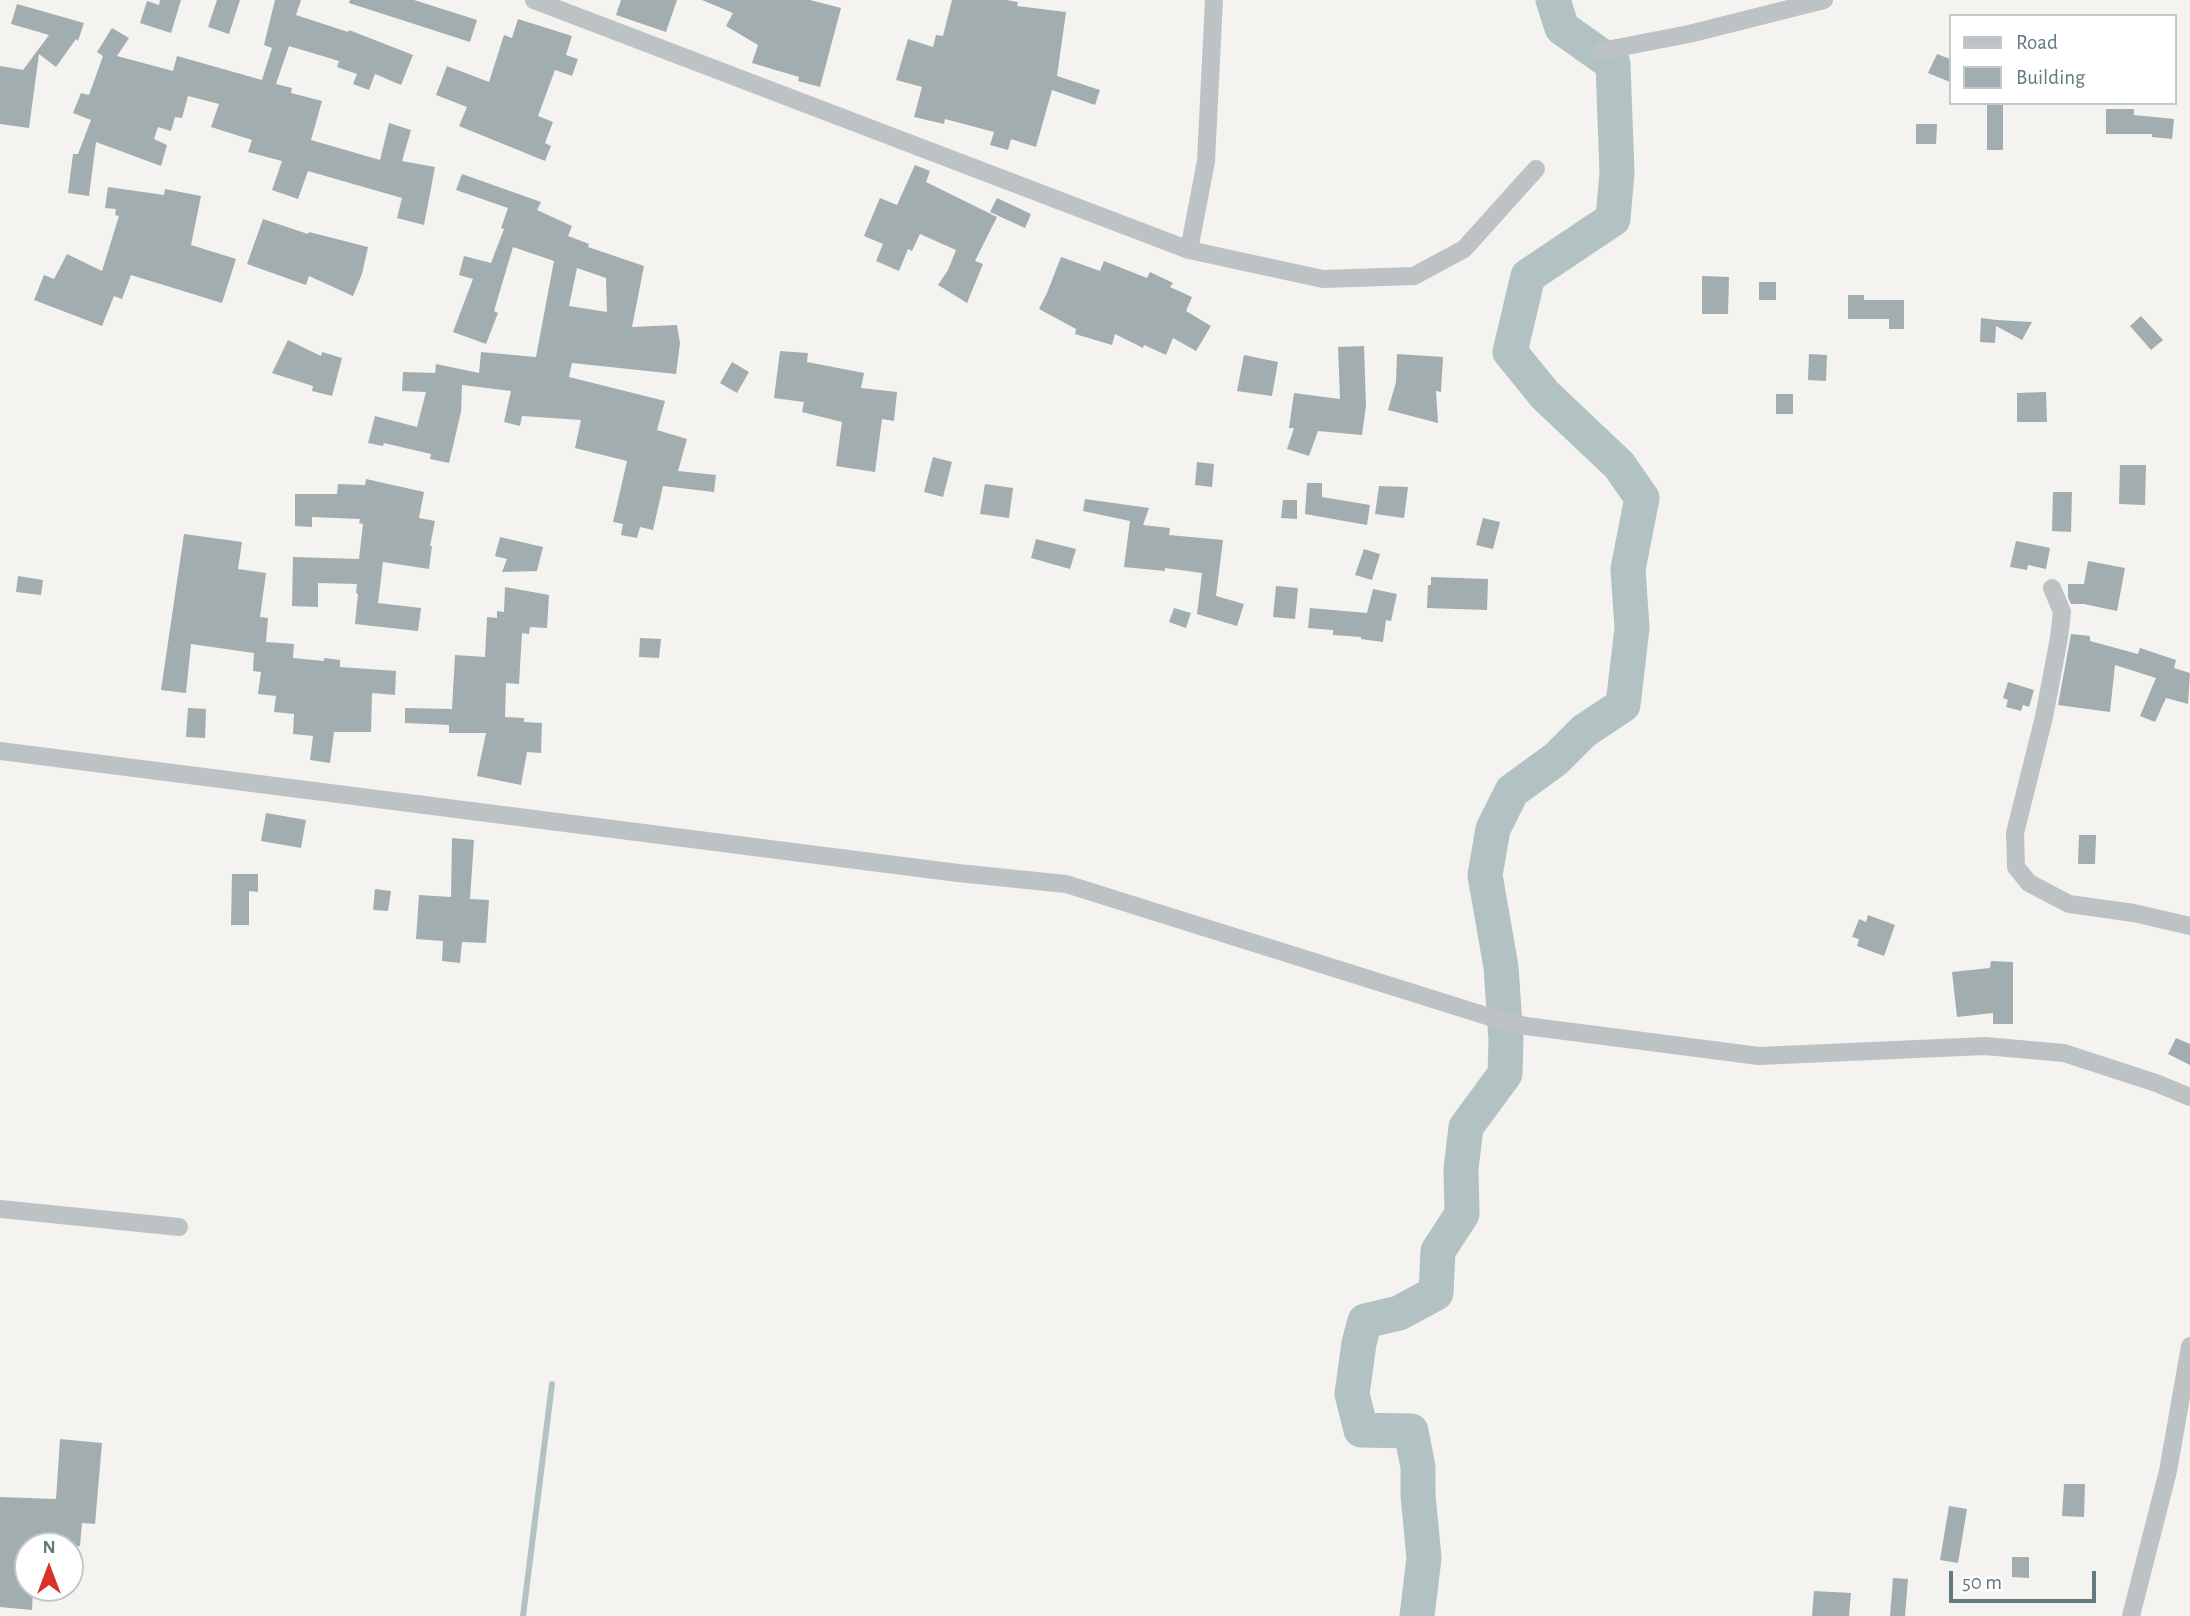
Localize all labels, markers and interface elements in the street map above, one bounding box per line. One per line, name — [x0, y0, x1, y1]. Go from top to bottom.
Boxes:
legend — [1948, 14, 2176, 105]
text: Road — [2016, 32, 2058, 53]
text: Building — [2016, 67, 2085, 88]
north arrow — [14, 1532, 84, 1602]
text: N — [42, 1538, 56, 1557]
scale bar — [1952, 1556, 2099, 1600]
text: 50 m — [1962, 1572, 2002, 1593]

